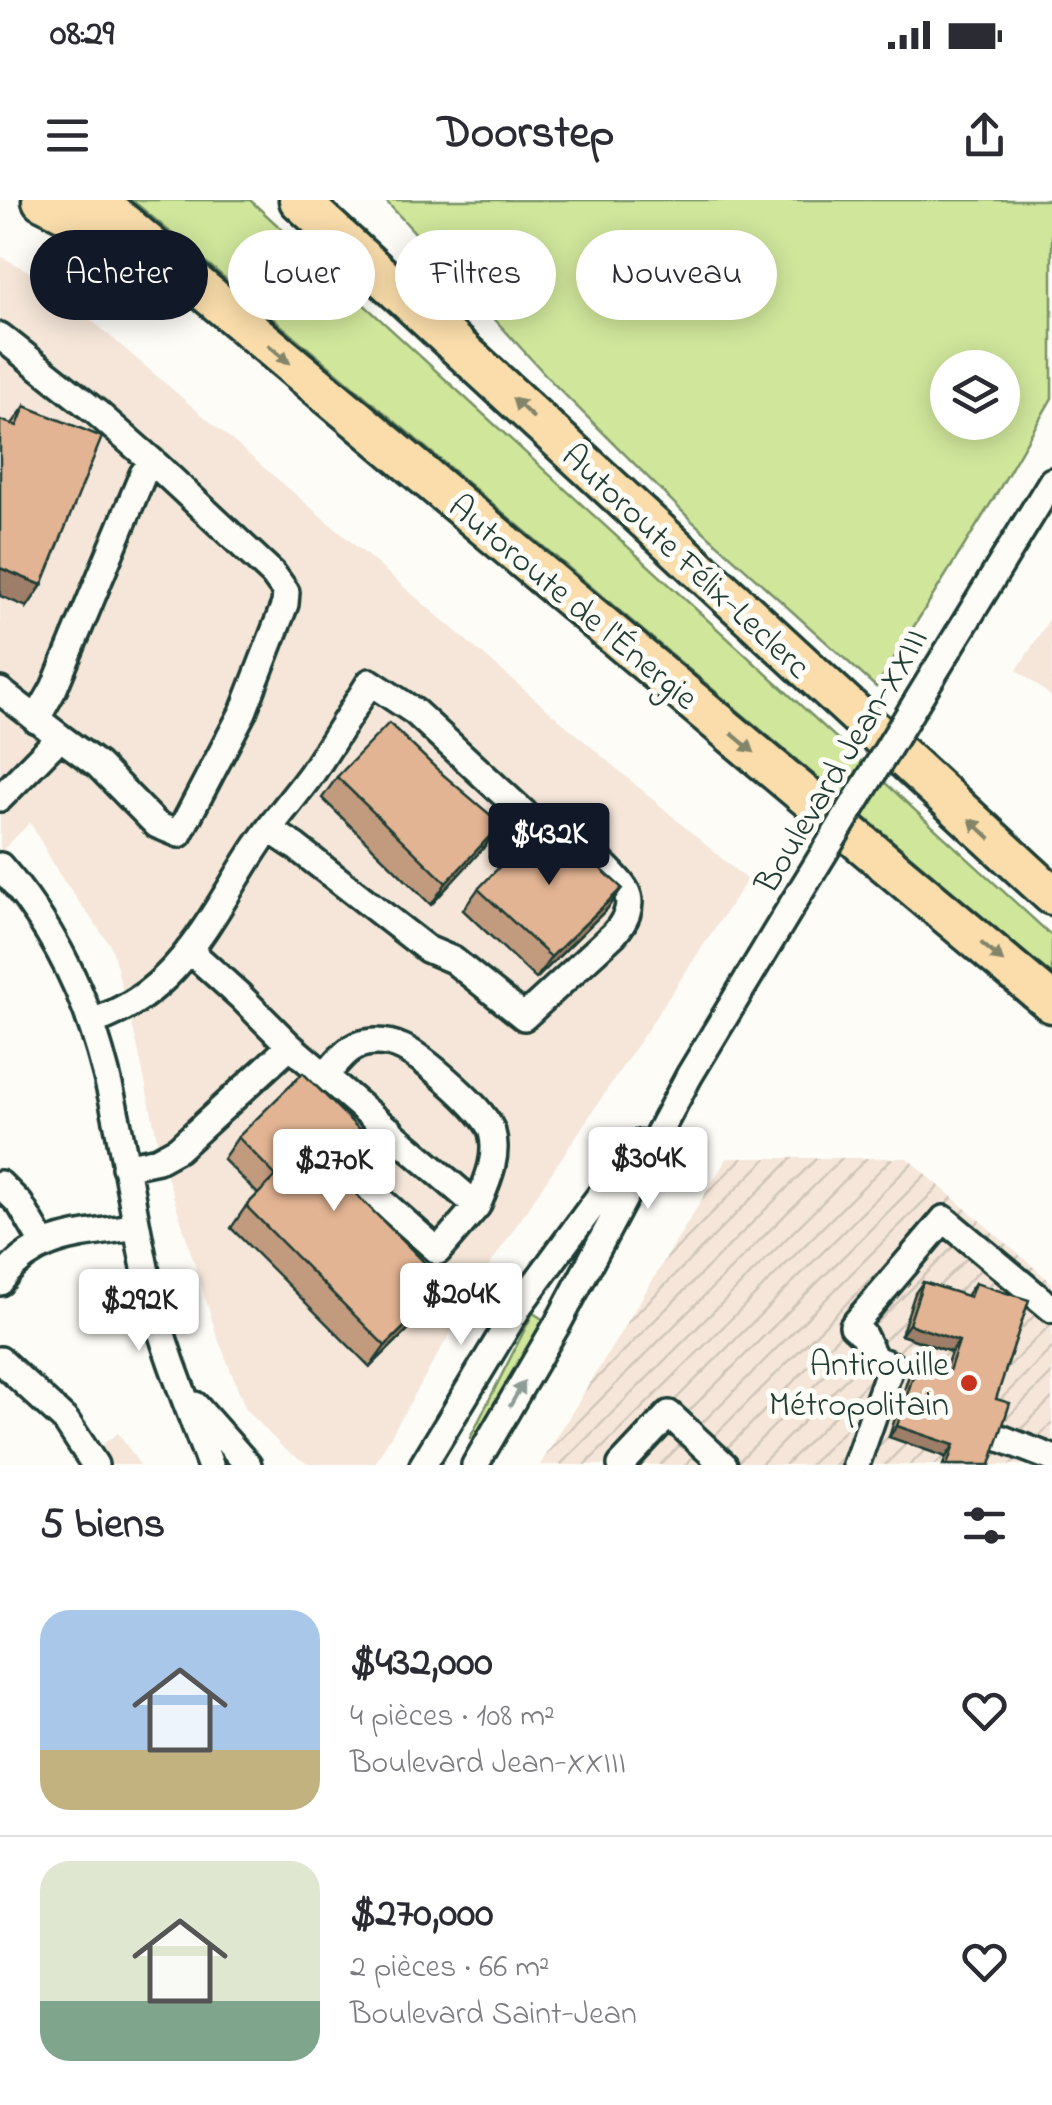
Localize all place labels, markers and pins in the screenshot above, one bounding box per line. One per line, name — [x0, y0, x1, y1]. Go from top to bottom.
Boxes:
pin: $432K — [479, 803, 619, 888]
pin: $304K — [578, 1127, 718, 1212]
pin: $270K — [264, 1129, 404, 1214]
pin: $204K — [391, 1263, 531, 1348]
pin: $292K — [69, 1269, 209, 1354]
place label: Antirouille Métropolitain — [769, 1341, 949, 1432]
marker: Antirouille Métropolitain — [958, 1372, 980, 1394]

